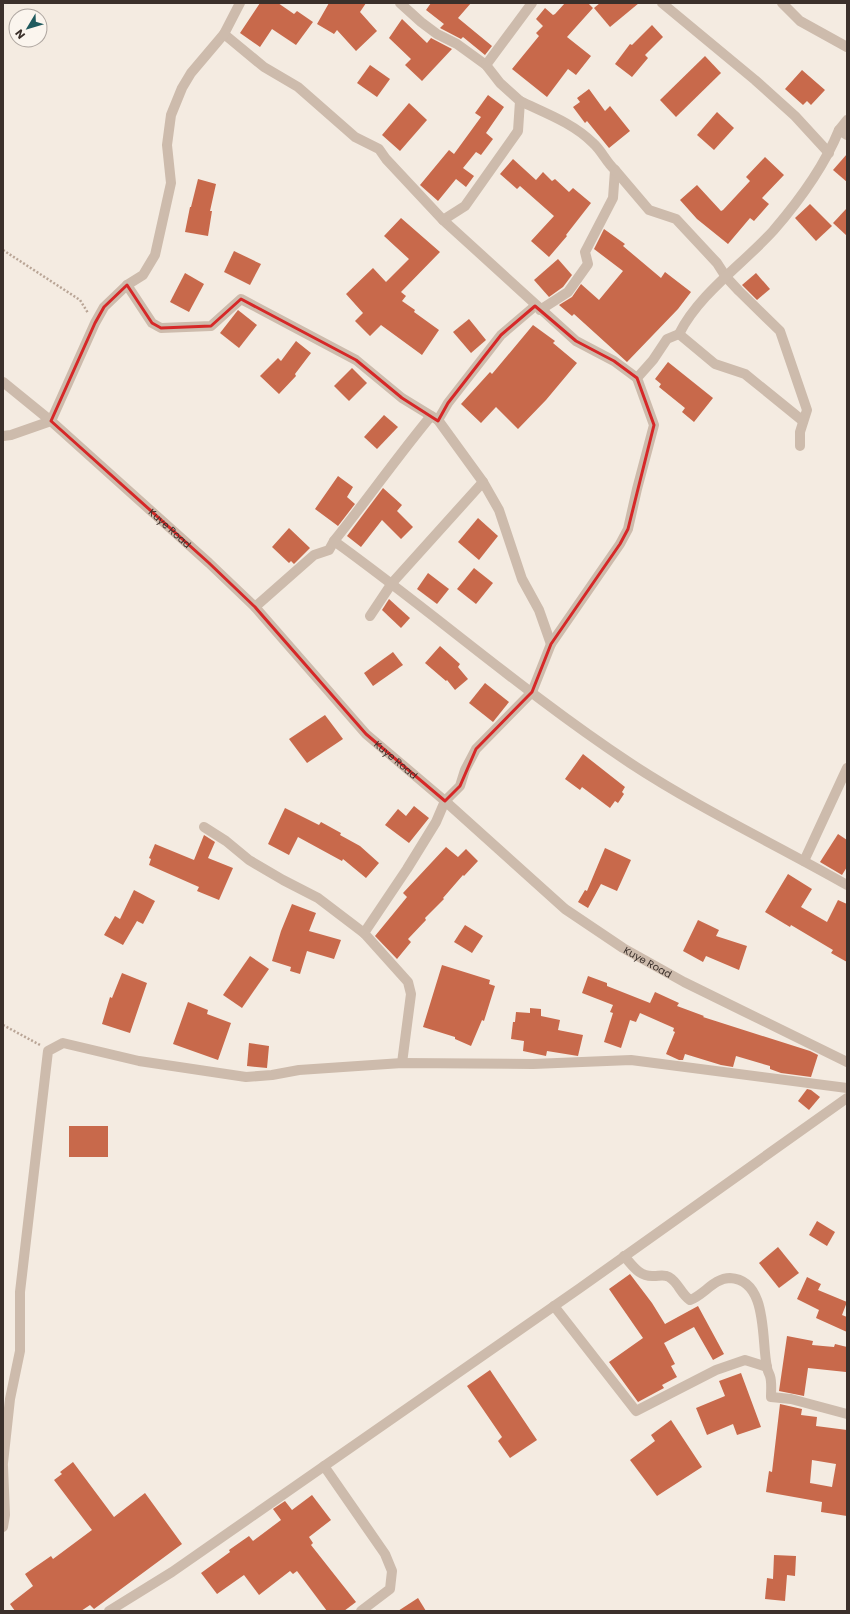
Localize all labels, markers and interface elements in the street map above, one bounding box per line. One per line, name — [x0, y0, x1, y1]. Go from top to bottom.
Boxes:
north arrow — [8, 8, 48, 48]
text: N — [11, 26, 29, 42]
street label: Kuye Road — [145, 505, 195, 551]
street label: Kuye Road — [371, 737, 421, 782]
street label: Kuye Road — [621, 942, 675, 981]

